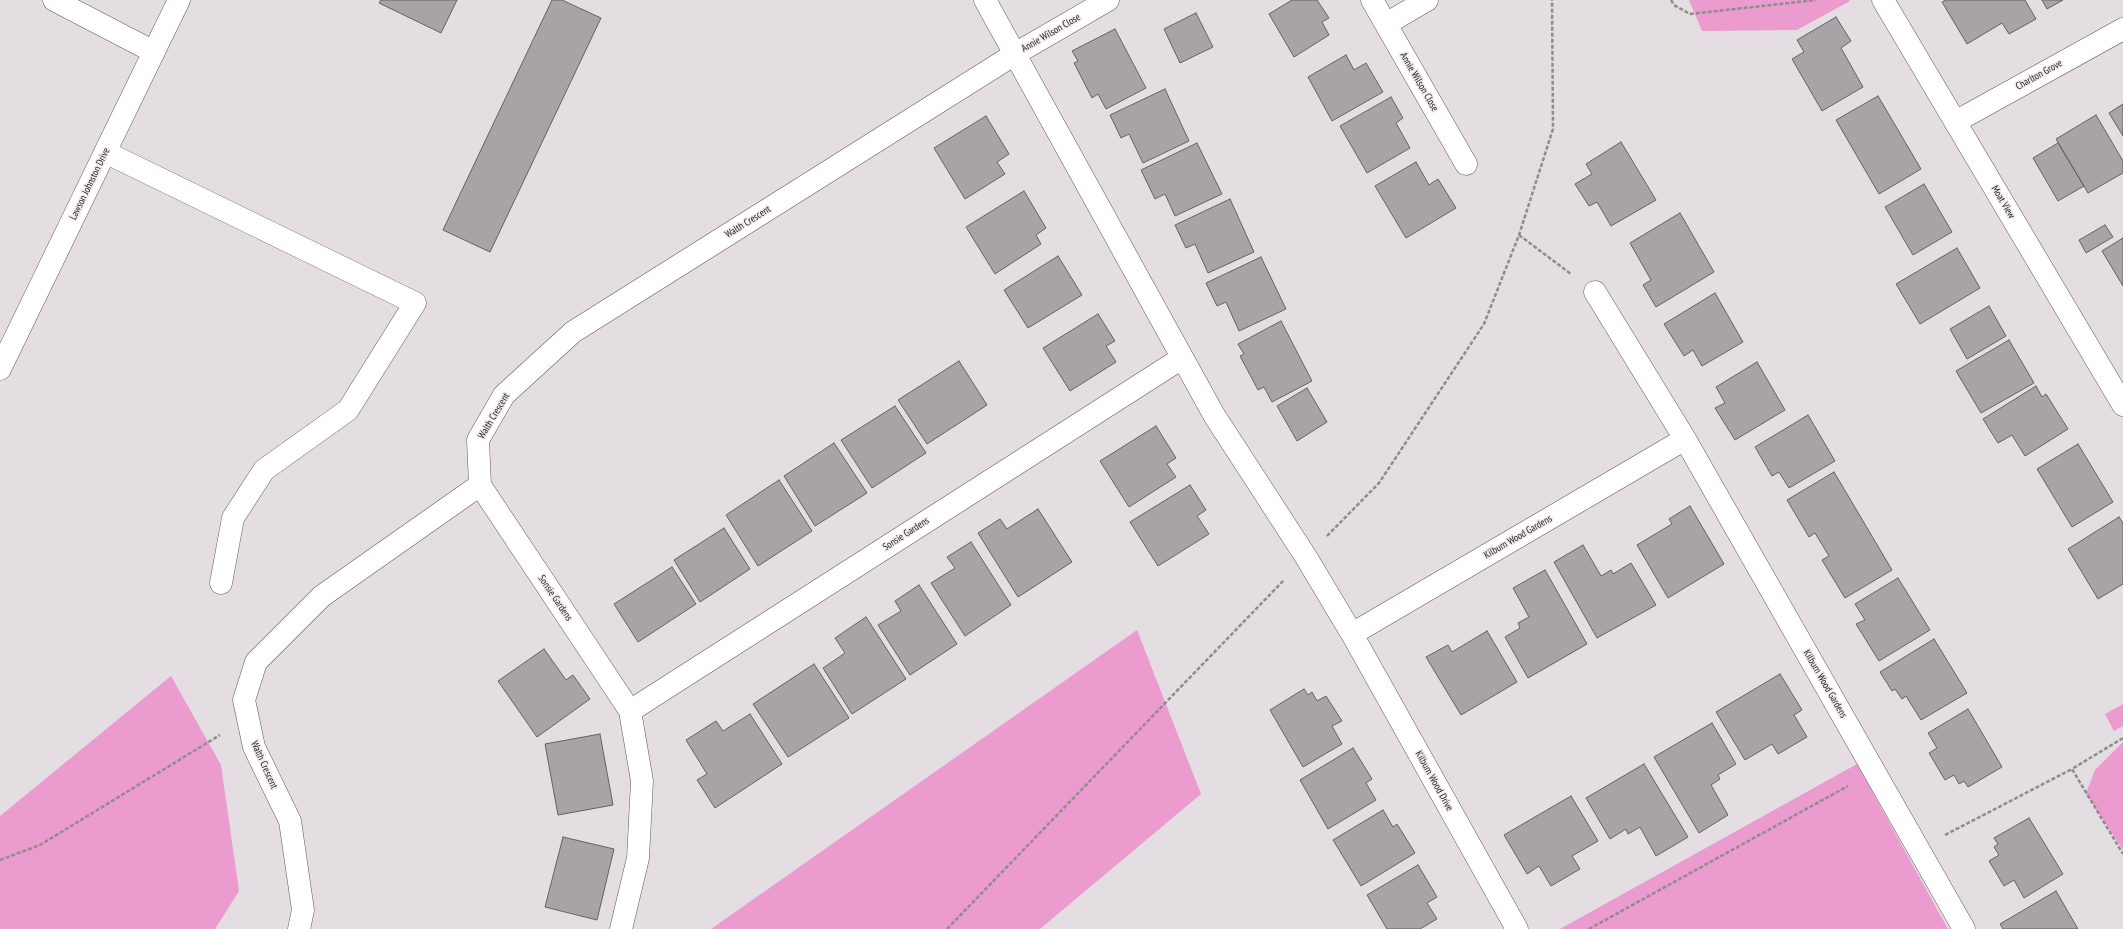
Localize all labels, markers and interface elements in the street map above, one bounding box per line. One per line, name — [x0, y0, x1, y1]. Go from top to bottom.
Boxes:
street label: Annie Wilson Close — [1019, 11, 1083, 55]
street label: Annie Wilson Close — [1397, 50, 1441, 114]
street label: Charlton Grove — [2014, 57, 2064, 93]
street label: Lawson Johnston Drive — [67, 146, 113, 222]
street label: Moat View — [1989, 183, 2017, 221]
street label: Walth Crescent — [723, 203, 773, 241]
street label: Walth Crescent — [476, 391, 512, 441]
street label: Kilburn Wood Gardens — [1482, 513, 1554, 561]
street label: Sonsie Gardens — [881, 515, 931, 553]
street label: Sonsie Gardens — [535, 573, 575, 623]
street label: Kilburn Wood Gardens — [1801, 648, 1849, 720]
street label: Walth Crescent — [248, 739, 280, 791]
street label: Kilburn Wood Drive — [1413, 749, 1455, 813]

